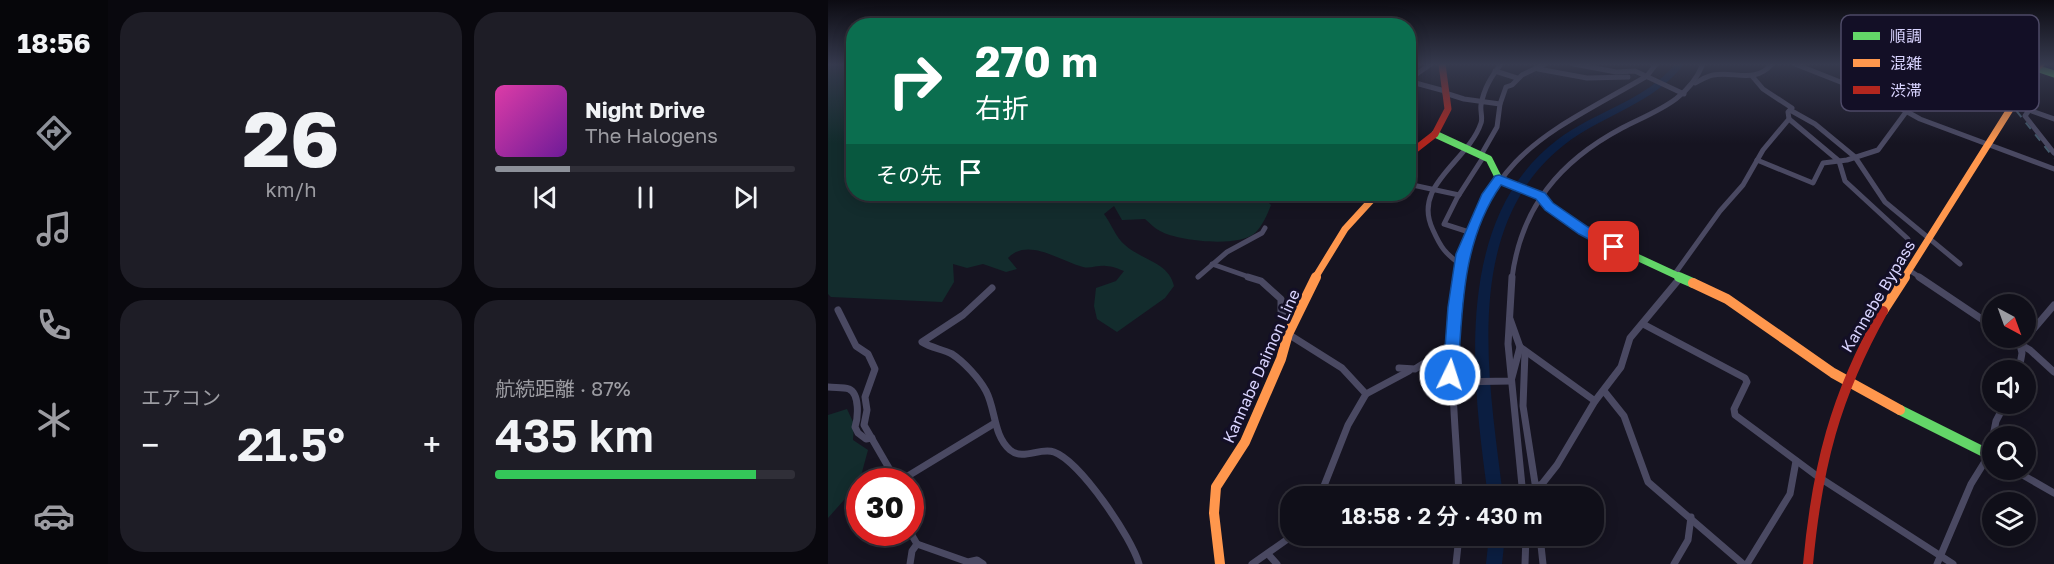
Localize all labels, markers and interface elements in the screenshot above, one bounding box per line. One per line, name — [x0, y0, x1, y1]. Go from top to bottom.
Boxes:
legend — [1841, 15, 2039, 111]
text: 順調 — [1890, 26, 1922, 46]
text: 18:56 — [17, 27, 91, 59]
text: 270 m — [975, 36, 1098, 86]
icon: right — [876, 42, 954, 120]
text: 混雑 — [1890, 53, 1922, 73]
text: 渋滞 — [1890, 80, 1922, 100]
text: 26 — [242, 91, 340, 184]
text: 右折 — [975, 92, 1029, 124]
text: Night Drive — [585, 96, 705, 123]
icon: directions — [33, 112, 75, 154]
text: The Halogens — [585, 123, 718, 147]
icon: arrive — [954, 156, 987, 189]
text: その先 — [876, 161, 942, 188]
text: km/h — [266, 177, 316, 201]
icon: previous — [529, 181, 562, 214]
icon: pause — [629, 181, 662, 214]
icon: next — [729, 181, 762, 214]
icon: music — [33, 208, 75, 250]
pin — [1588, 221, 1639, 272]
icon: arrive — [1597, 230, 1630, 263]
street label: Kannebe Bypass — [1837, 236, 1919, 356]
street label: Kannabe Daimon Line — [1218, 286, 1304, 446]
north arrow — [1982, 294, 2036, 348]
map controls — [1982, 294, 2036, 546]
icon: phone — [33, 304, 75, 346]
position arrow — [1418, 343, 1482, 407]
button: sound — [1982, 360, 2036, 414]
text: 航続距離 · 87% — [495, 376, 631, 400]
text: エアコン — [141, 385, 221, 409]
icon: climate — [33, 399, 75, 441]
text: 435 km — [495, 408, 654, 462]
text: 21.5° — [237, 417, 345, 471]
text: − — [141, 425, 159, 464]
text: + — [423, 425, 441, 464]
button: search — [1982, 426, 2036, 480]
speed limit sign: 30 — [846, 468, 924, 546]
button: layers — [1982, 492, 2036, 546]
icon: car — [33, 495, 75, 537]
text: 18:58 · 2 分 · 430 m — [1342, 502, 1543, 529]

